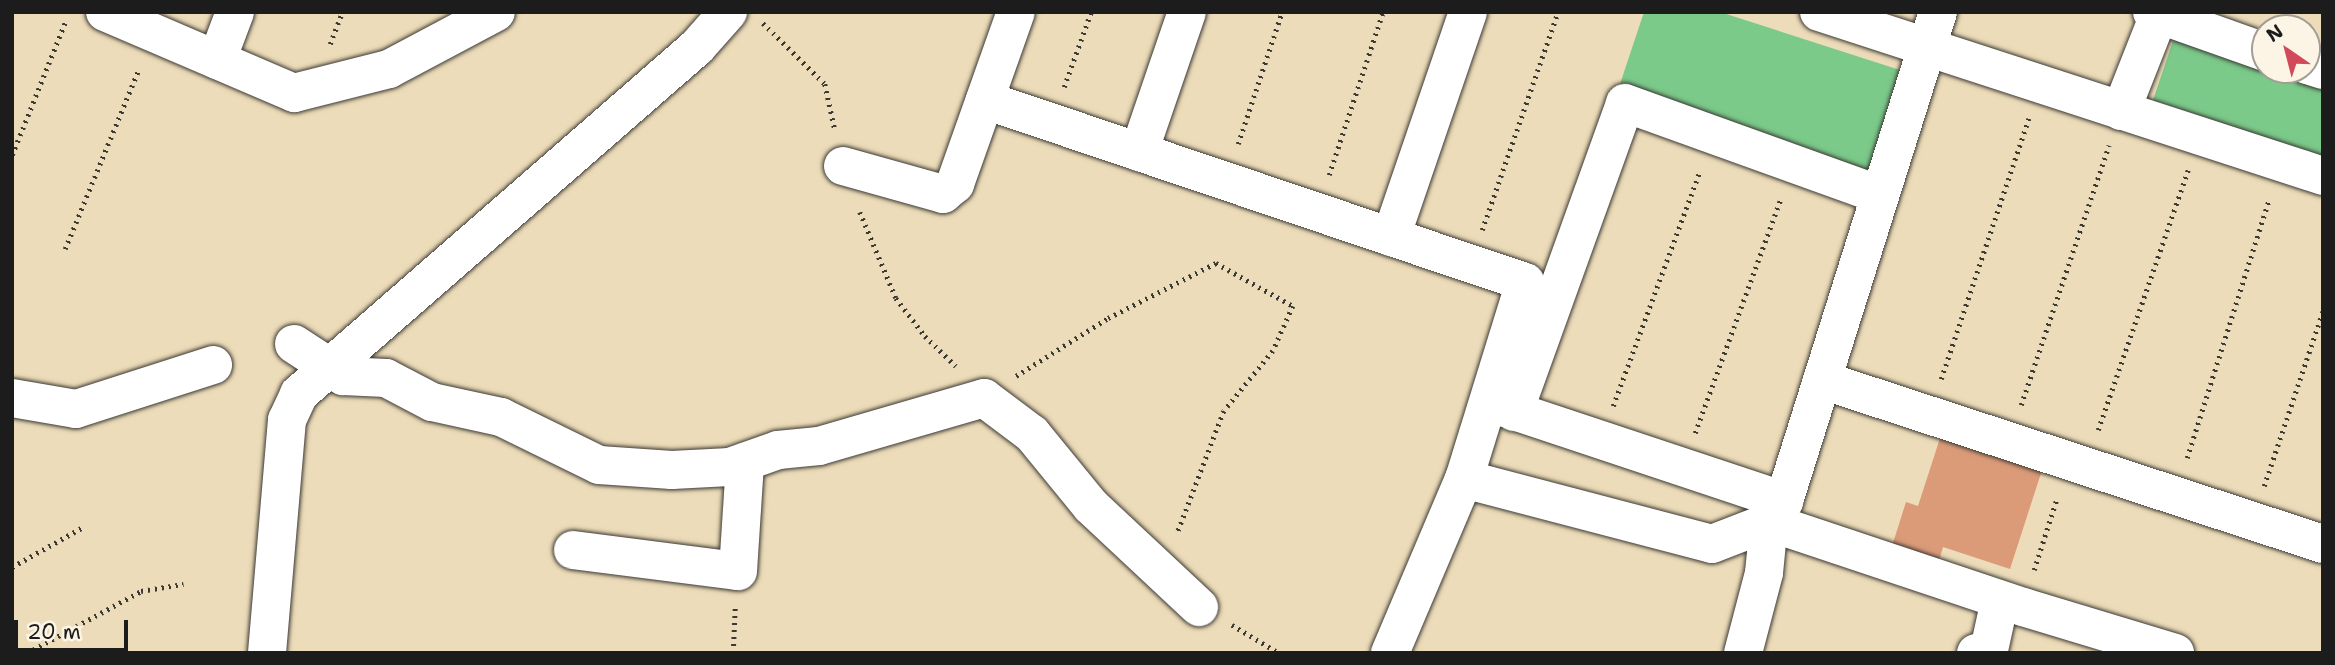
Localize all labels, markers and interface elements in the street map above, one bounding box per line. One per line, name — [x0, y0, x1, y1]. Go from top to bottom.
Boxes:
north arrow — [2251, 14, 2321, 84]
text: N — [2261, 18, 2288, 48]
scale bar — [18, 606, 131, 650]
text: 20 m — [27, 618, 81, 646]

